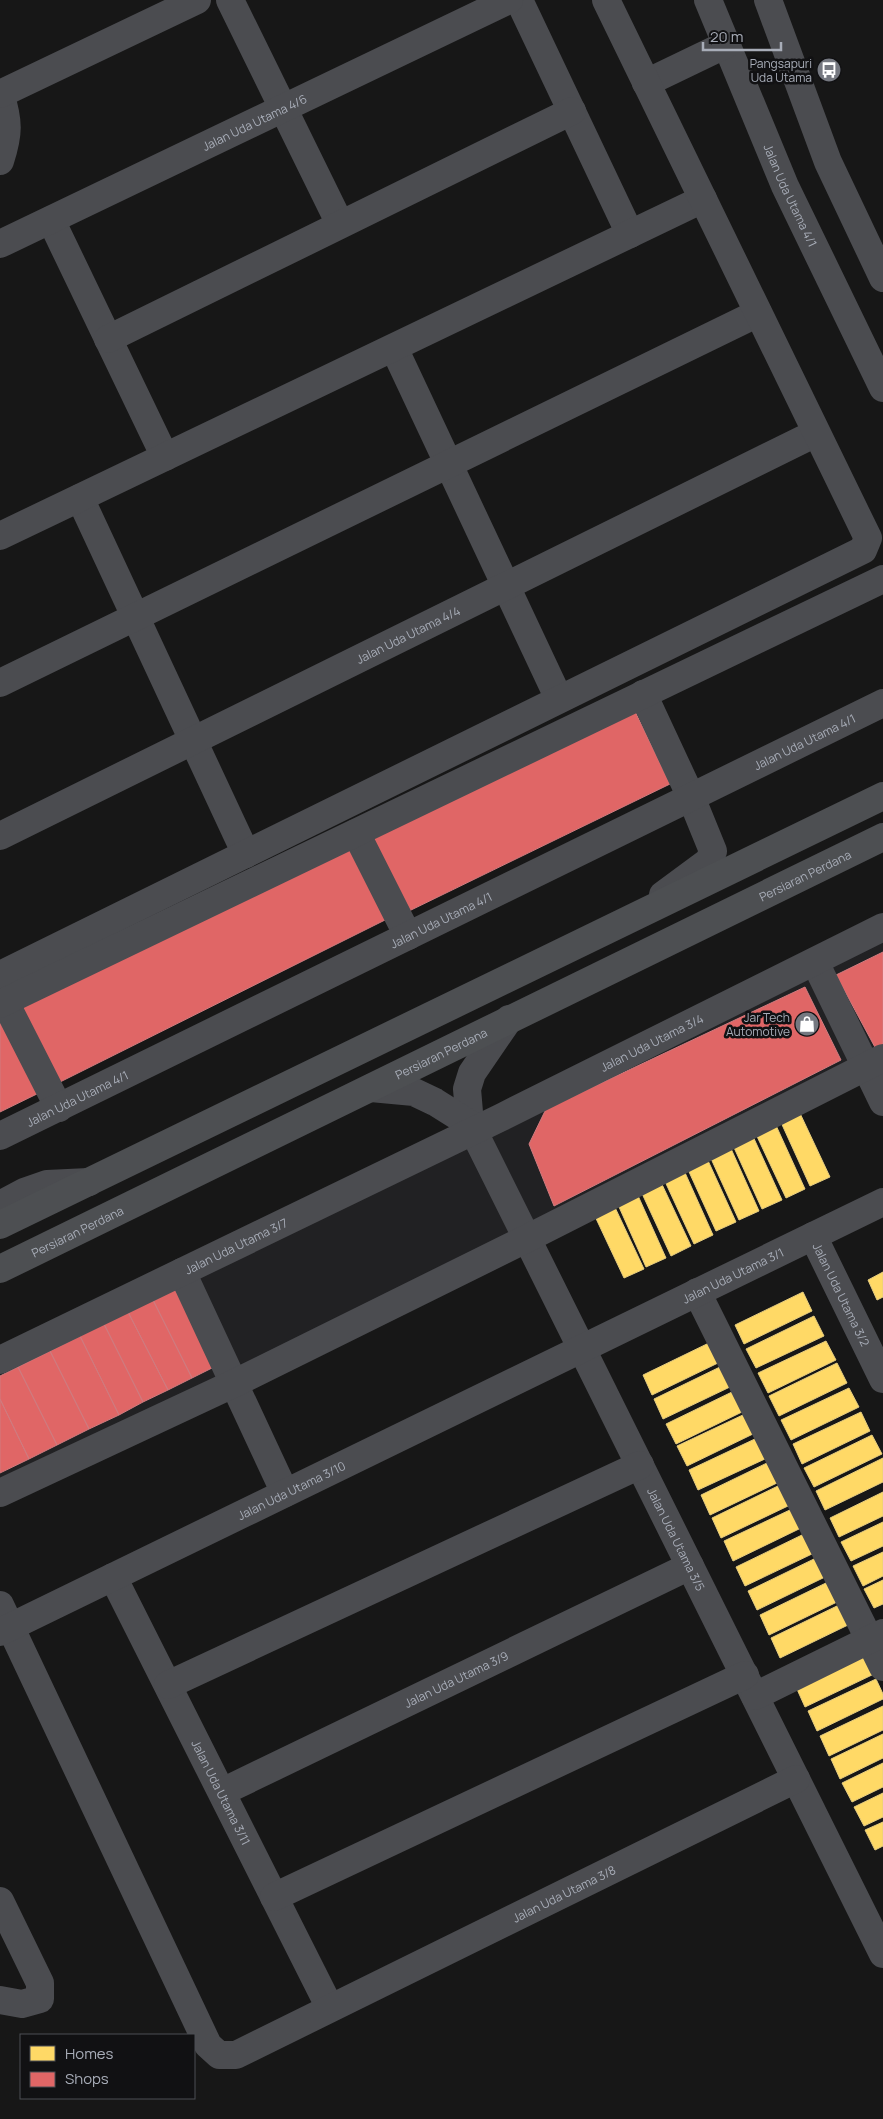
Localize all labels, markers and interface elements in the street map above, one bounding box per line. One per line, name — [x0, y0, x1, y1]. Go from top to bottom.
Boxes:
scale bar — [703, 20, 780, 52]
text: 20 m — [710, 26, 743, 47]
place label: Pangsapuri Uda Utama — [750, 55, 812, 86]
bus stop icon: Pangsapuri Uda Utama — [816, 57, 842, 83]
street label: Jalan Uda Utama 4/6 — [199, 90, 309, 154]
street label: Jalan Uda Utama 4/1 — [760, 141, 822, 249]
street label: Jalan Uda Utama 4/4 — [353, 602, 463, 667]
street label: Jalan Uda Utama 4/1 — [751, 709, 858, 774]
street label: Persiaran Perdana — [756, 846, 854, 905]
street label: Jalan Uda Utama 4/1 — [387, 888, 495, 952]
street label: Jalan Uda Utama 3/4 — [597, 1009, 706, 1075]
place label: Jar Tech Automotive — [726, 1009, 790, 1040]
shop icon: Jar Tech Automotive — [794, 1011, 820, 1037]
street label: Persiaran Perdana — [392, 1024, 490, 1083]
street label: Jalan Uda Utama 4/1 — [23, 1066, 131, 1130]
street label: Persiaran Perdana — [28, 1201, 126, 1261]
street label: Jalan Uda Utama 3/7 — [182, 1214, 290, 1278]
street label: Jalan Uda Utama 3/2 — [809, 1240, 874, 1349]
street label: Jalan Uda Utama 3/1 — [679, 1243, 786, 1307]
street label: Jalan Uda Utama 3/10 — [234, 1457, 348, 1524]
street label: Jalan Uda Utama 3/5 — [644, 1485, 709, 1594]
street label: Jalan Uda Utama 3/9 — [401, 1647, 511, 1711]
street label: Jalan Uda Utama 3/11 — [188, 1737, 255, 1848]
street label: Jalan Uda Utama 3/8 — [509, 1861, 618, 1926]
legend — [20, 2034, 195, 2099]
text: Homes — [65, 2043, 114, 2064]
text: Shops — [65, 2068, 109, 2089]

